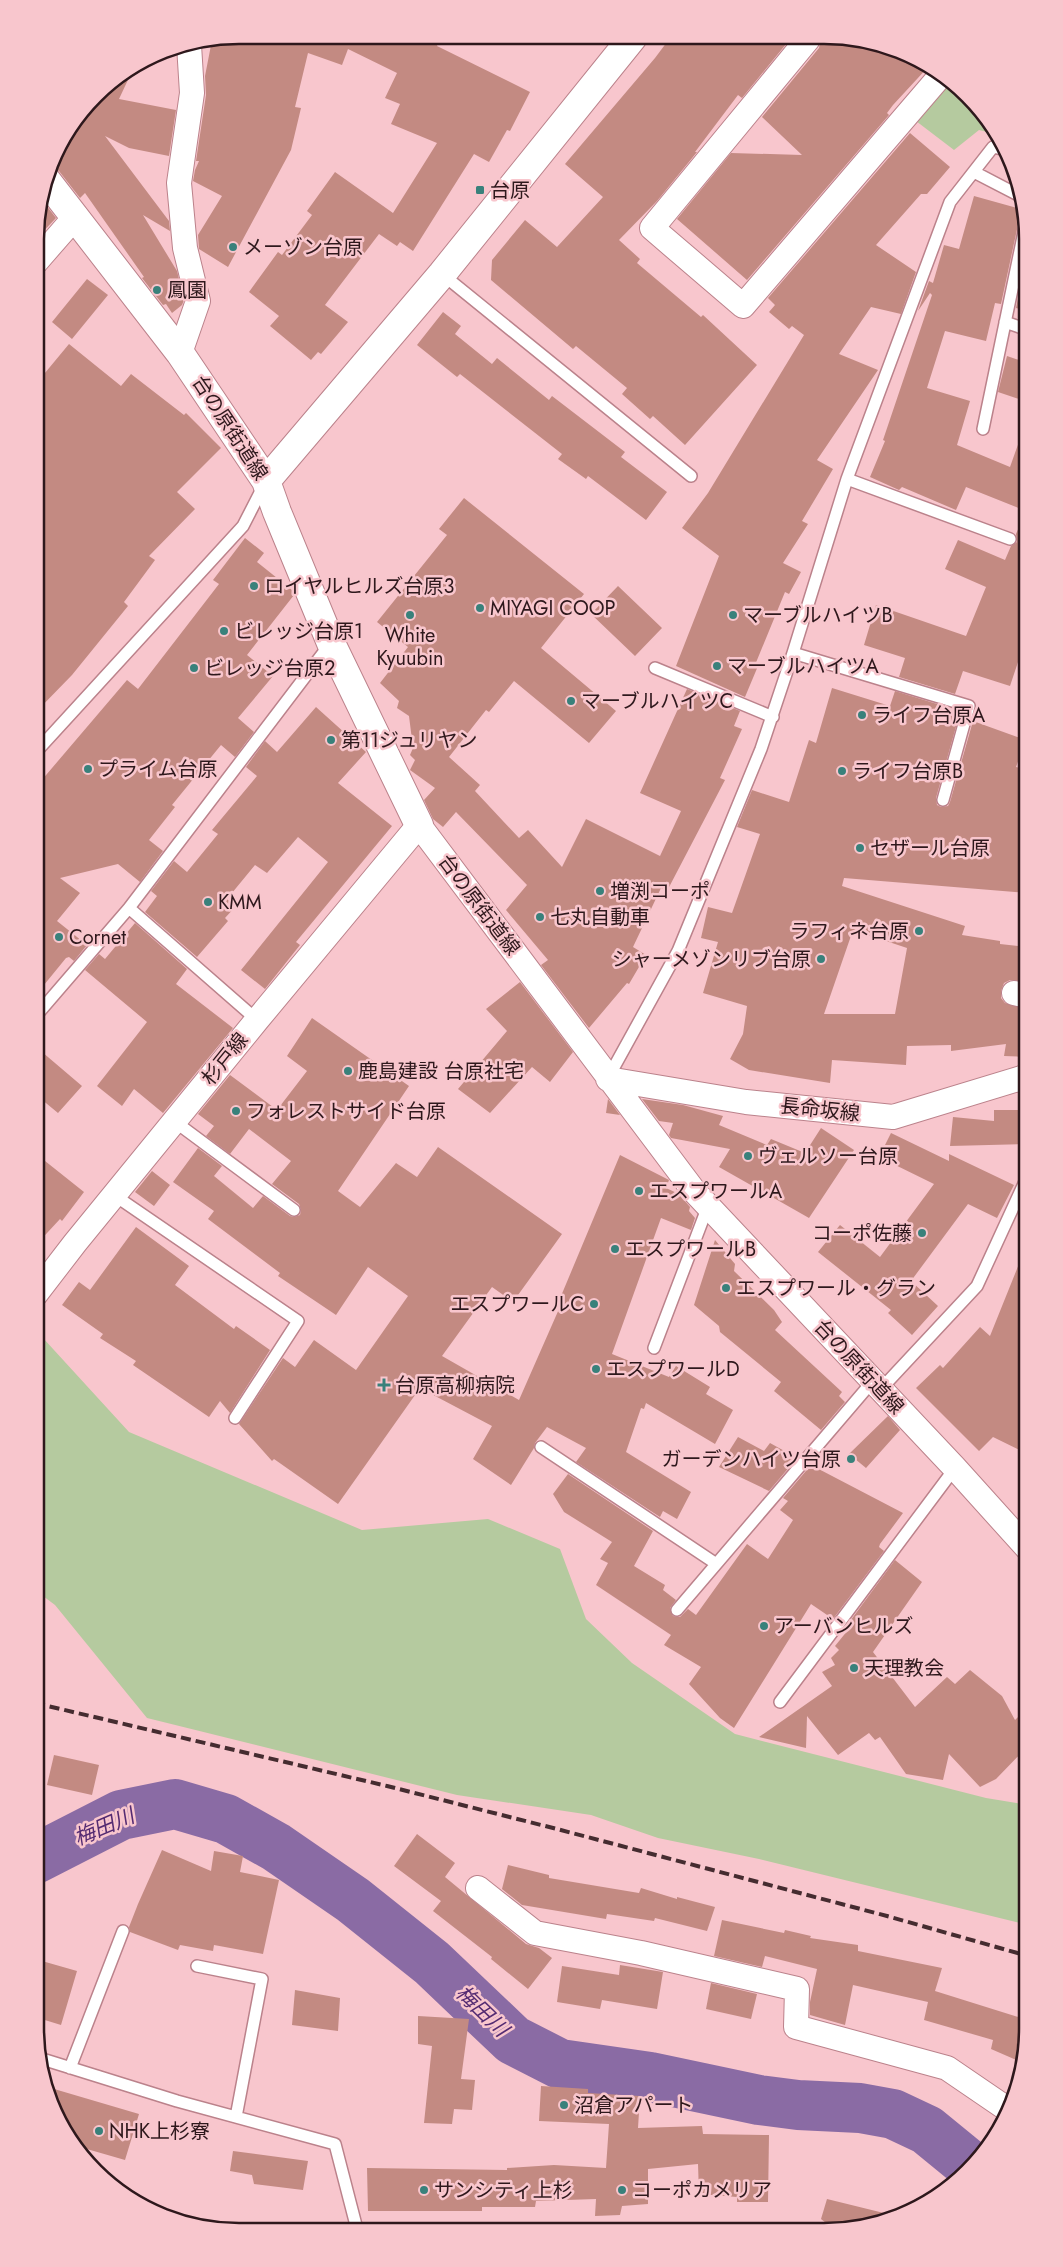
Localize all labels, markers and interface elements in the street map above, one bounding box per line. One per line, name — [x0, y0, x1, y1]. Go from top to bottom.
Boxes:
place label: 台原 — [490, 176, 530, 205]
marker: 台原 — [474, 184, 486, 196]
place label: メーゾン台原 — [243, 233, 363, 262]
marker: メーゾン台原 — [227, 241, 239, 253]
place label: 鳳園 — [167, 276, 207, 305]
marker: 鳳園 — [151, 284, 163, 296]
street label: 台の原街道線 — [185, 370, 275, 486]
place label: ロイヤルヒルズ台原3 — [264, 572, 454, 601]
marker: ロイヤルヒルズ台原3 — [248, 580, 260, 592]
place label: MIYAGI COOP — [490, 594, 616, 623]
place label: マーブルハイツB — [743, 601, 893, 630]
marker: MIYAGI COOP — [474, 602, 486, 614]
marker: White Kyuubin — [404, 609, 416, 621]
marker: マーブルハイツB — [727, 609, 739, 621]
place label: ビレッジ台原1 — [234, 617, 363, 646]
place label: White Kyuubin — [376, 621, 444, 673]
marker: ビレッジ台原1 — [218, 625, 230, 637]
place label: マーブルハイツA — [727, 652, 879, 681]
place label: ビレッジ台原2 — [204, 654, 335, 683]
marker: マーブルハイツA — [711, 660, 723, 672]
marker: ビレッジ台原2 — [188, 662, 200, 674]
place label: マーブルハイツC — [581, 687, 733, 716]
marker: マーブルハイツC — [565, 695, 577, 707]
place label: ライフ台原A — [872, 701, 986, 730]
marker: ライフ台原A — [856, 709, 868, 721]
place label: 第11ジュリヤン — [341, 726, 478, 755]
marker: 第11ジュリヤン — [325, 734, 337, 746]
place label: プライム台原 — [98, 755, 218, 784]
place label: ライフ台原B — [852, 757, 963, 786]
marker: プライム台原 — [82, 763, 94, 775]
marker: ライフ台原B — [836, 765, 848, 777]
place label: セザール台原 — [870, 834, 990, 863]
marker: セザール台原 — [854, 842, 866, 854]
street label: 台の原街道線 — [431, 848, 527, 962]
place label: 増渕コーポ — [610, 877, 710, 906]
marker: 増渕コーポ — [594, 885, 606, 897]
place label: KMM — [218, 888, 262, 917]
marker: KMM — [202, 896, 214, 908]
place label: 七丸自動車 — [550, 903, 650, 932]
marker: 七丸自動車 — [534, 911, 546, 923]
place label: ラフィネ台原 — [789, 917, 909, 946]
place label: Cornet — [69, 923, 126, 952]
marker: ラフィネ台原 — [913, 925, 925, 937]
marker: Cornet — [53, 931, 65, 943]
place label: シャーメゾンリブ台原 — [612, 945, 811, 974]
marker: シャーメゾンリブ台原 — [815, 953, 827, 965]
street label: 杉戸線 — [195, 1027, 255, 1091]
place label: 鹿島建設 台原社宅 — [358, 1057, 524, 1086]
marker: 鹿島建設 台原社宅 — [342, 1065, 354, 1077]
street label: 長命坂線 — [779, 1091, 861, 1129]
place label: フォレストサイド台原 — [246, 1097, 446, 1126]
marker: フォレストサイド台原 — [230, 1105, 242, 1117]
place label: ヴェルソー台原 — [758, 1142, 898, 1171]
marker: ヴェルソー台原 — [742, 1150, 754, 1162]
place label: エスプワールA — [649, 1177, 783, 1206]
marker: エスプワールA — [633, 1185, 645, 1197]
place label: コーポ佐藤 — [812, 1219, 912, 1248]
marker: コーポ佐藤 — [916, 1227, 928, 1239]
place label: エスプワールB — [625, 1235, 756, 1264]
marker: エスプワールB — [609, 1243, 621, 1255]
place label: エスプワール・グラン — [736, 1274, 936, 1303]
marker: エスプワール・グラン — [720, 1282, 732, 1294]
place label: エスプワールC — [450, 1290, 584, 1319]
marker: エスプワールC — [588, 1298, 600, 1310]
street label: 台の原街道線 — [807, 1313, 911, 1421]
place label: エスプワールD — [606, 1355, 740, 1384]
marker: エスプワールD — [590, 1363, 602, 1375]
place label: 台原高柳病院 — [395, 1371, 515, 1400]
marker: 台原高柳病院 — [377, 1378, 391, 1392]
place label: ガーデンハイツ台原 — [661, 1445, 841, 1474]
marker: ガーデンハイツ台原 — [845, 1453, 857, 1465]
place label: アーバンヒルズ — [774, 1612, 914, 1641]
marker: アーバンヒルズ — [758, 1620, 770, 1632]
place label: 天理教会 — [864, 1654, 944, 1683]
marker: 天理教会 — [848, 1662, 860, 1674]
water label: 梅田川 — [69, 1800, 141, 1853]
water label: 梅田川 — [449, 1978, 517, 2045]
place label: 沼倉アパート — [574, 2091, 694, 2120]
marker: 沼倉アパート — [558, 2099, 570, 2111]
place label: NHK上杉寮 — [109, 2117, 210, 2146]
marker: NHK上杉寮 — [93, 2125, 105, 2137]
place label: サンシティ上杉 — [434, 2176, 573, 2205]
place label: コーポカメリア — [632, 2176, 772, 2205]
marker: サンシティ上杉 — [418, 2184, 430, 2196]
marker: コーポカメリア — [616, 2184, 628, 2196]

